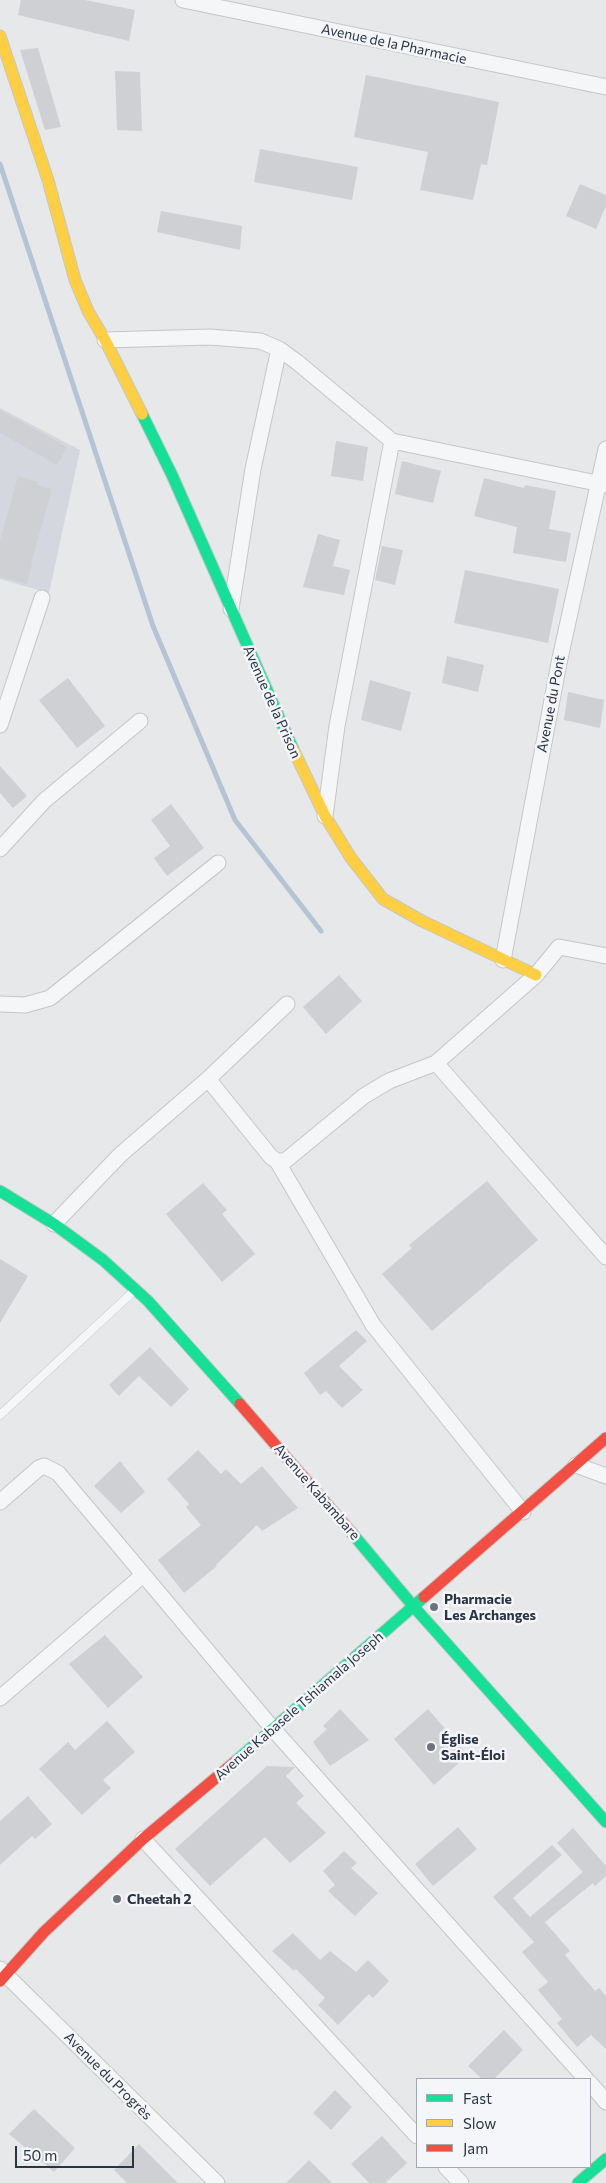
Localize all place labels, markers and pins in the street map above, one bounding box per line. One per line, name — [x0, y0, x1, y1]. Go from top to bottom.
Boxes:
place label: Pharmacie Les Archanges — [444, 1591, 536, 1624]
marker: Pharmacie Les Archanges — [428, 1601, 440, 1613]
place label: Église Saint-Éloi — [441, 1731, 505, 1764]
marker: Église Saint-Éloi — [425, 1741, 437, 1753]
place label: Cheetah 2 — [127, 1891, 191, 1907]
marker: Cheetah 2 — [111, 1893, 123, 1905]

